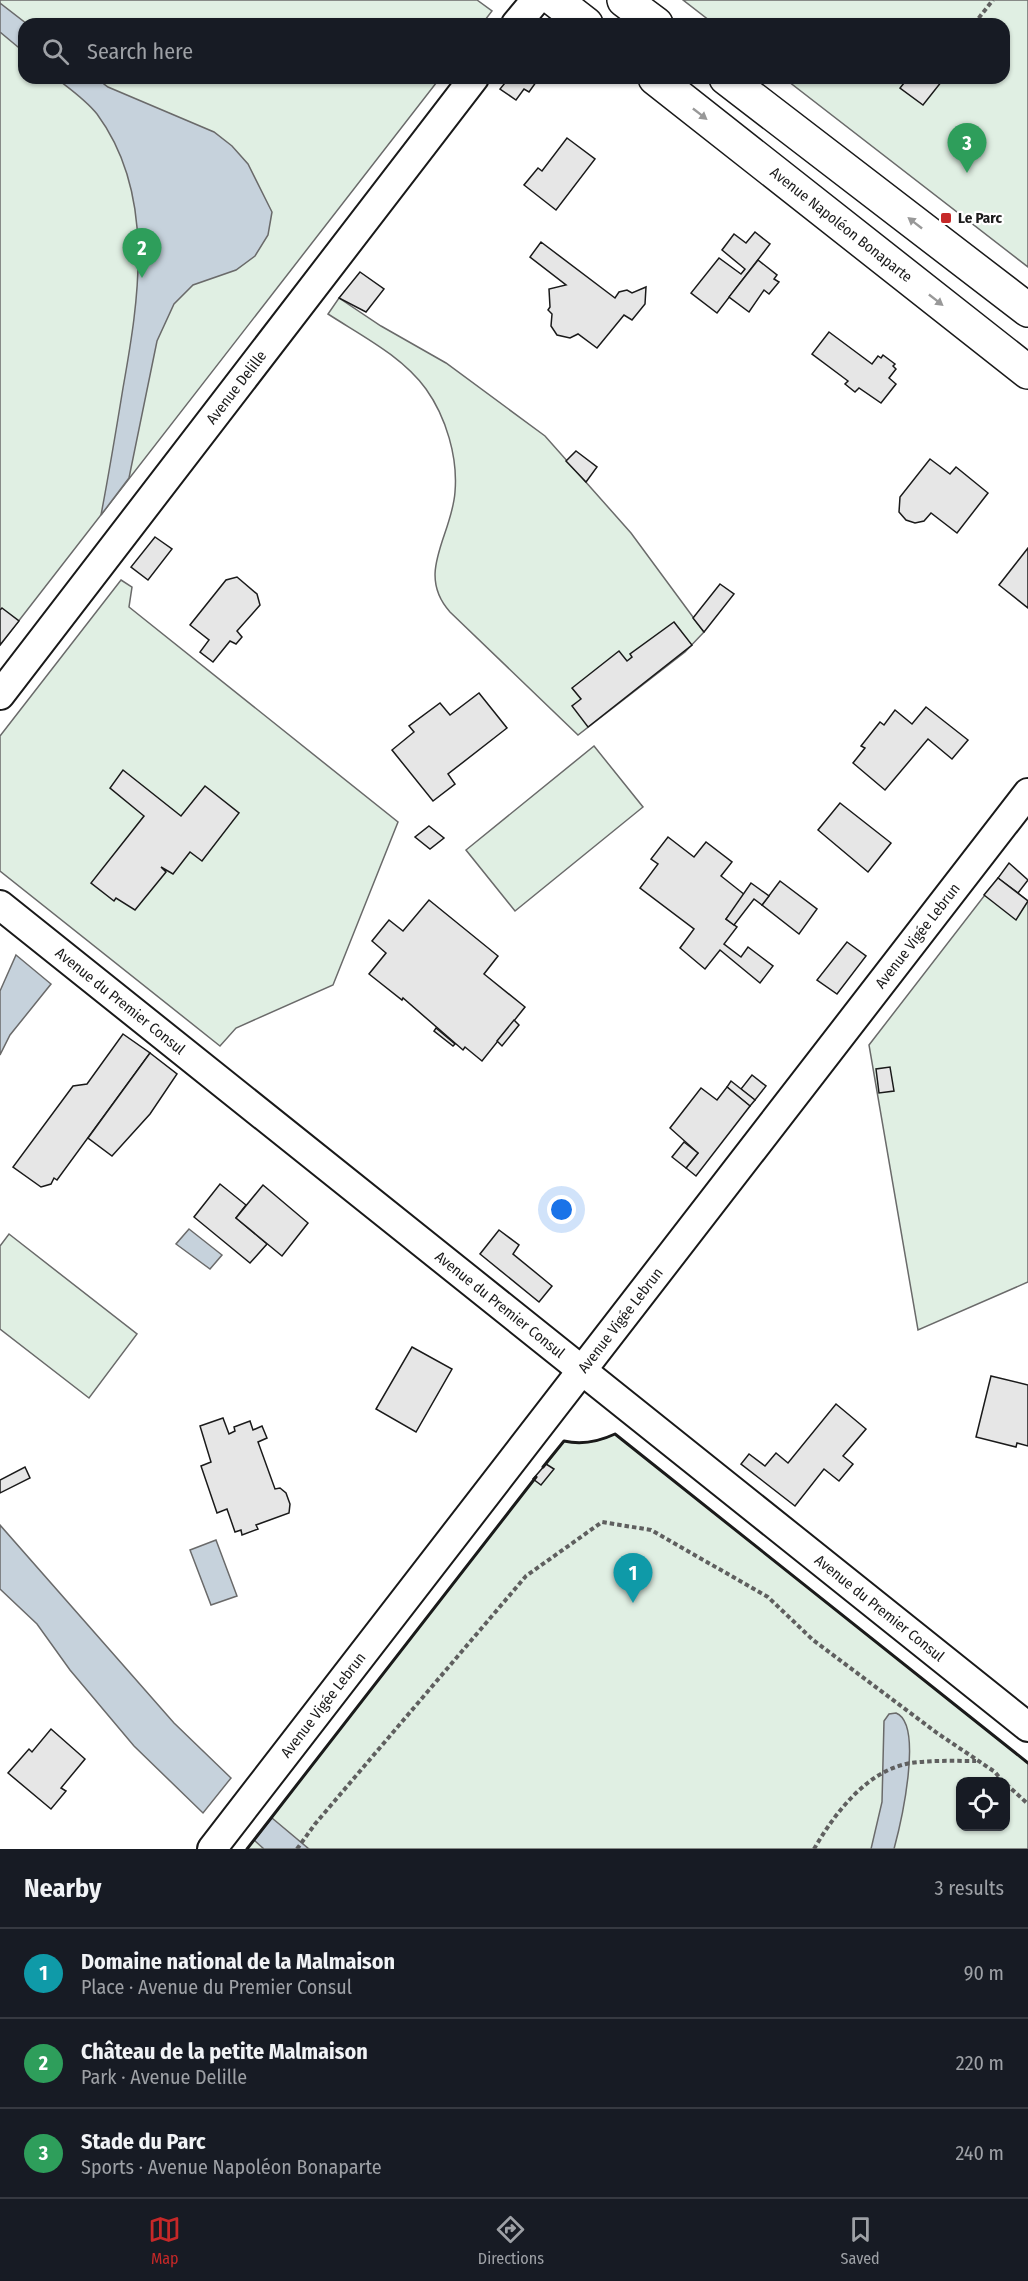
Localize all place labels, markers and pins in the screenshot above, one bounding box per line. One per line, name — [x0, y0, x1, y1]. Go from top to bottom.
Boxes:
pin: 3 — [948, 124, 986, 173]
place label: Le Parc — [958, 209, 1002, 227]
marker: Le Parc — [939, 211, 953, 225]
pin: 2 — [122, 228, 162, 278]
pin: 1 — [614, 1554, 652, 1603]

